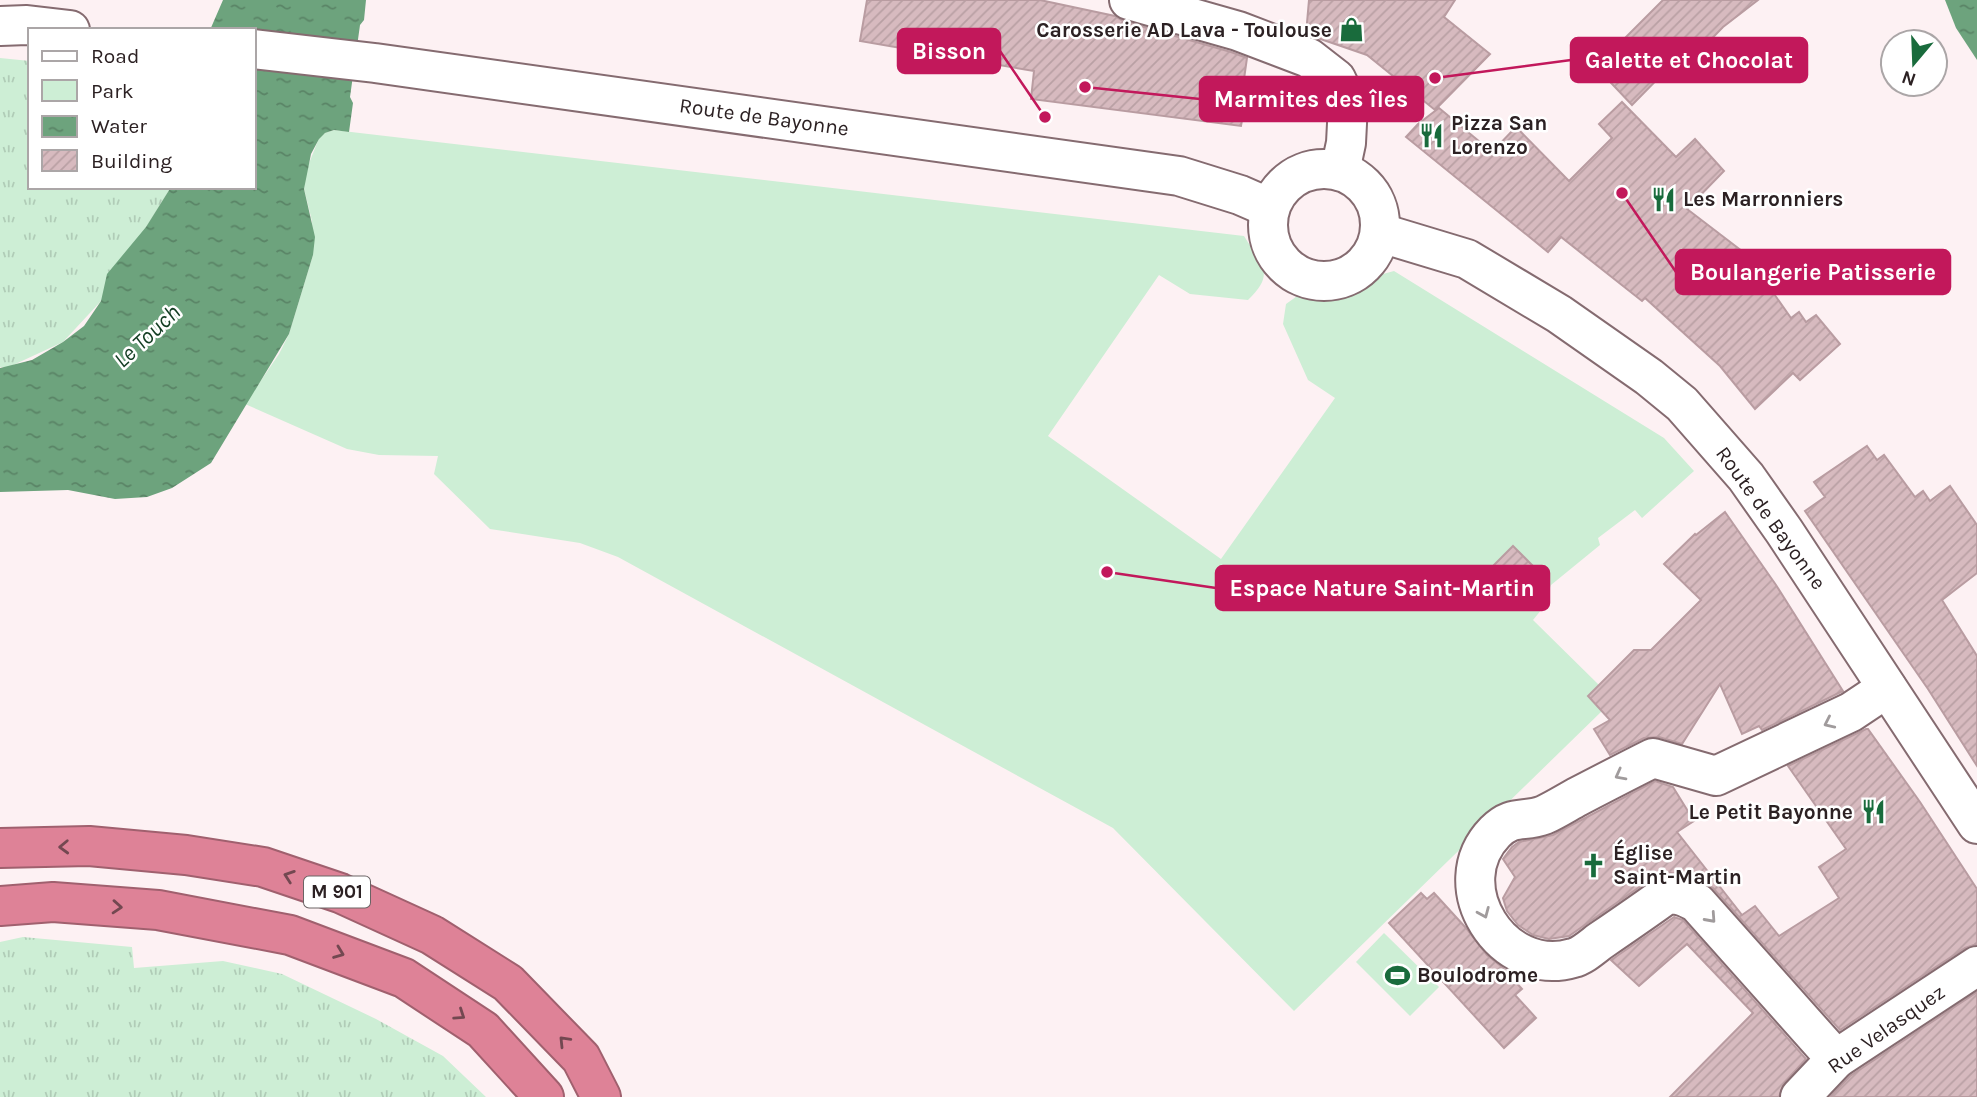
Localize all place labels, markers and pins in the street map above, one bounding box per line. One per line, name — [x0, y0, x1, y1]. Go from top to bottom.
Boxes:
shop icon: Carosserie AD Lava - Toulouse — [1338, 16, 1366, 44]
place label: Carosserie AD Lava - Toulouse — [1036, 18, 1332, 42]
callout: Bisson — [898, 29, 1000, 73]
callout: Galette et Chocolat — [1571, 38, 1807, 82]
callout: Marmites des îles — [1200, 77, 1423, 121]
place label: Pizza San Lorenzo — [1451, 111, 1547, 159]
restaurant icon: Pizza San Lorenzo — [1417, 121, 1445, 149]
restaurant icon: Les Marronniers — [1649, 185, 1677, 213]
place label: Les Marronniers — [1683, 187, 1843, 211]
callout: Boulangerie Patisserie — [1676, 250, 1950, 294]
callout: Espace Nature Saint-Martin — [1216, 566, 1549, 610]
restaurant icon: Le Petit Bayonne — [1859, 798, 1887, 826]
place label: Le Petit Bayonne — [1688, 800, 1853, 824]
place label: Église Saint-Martin — [1613, 839, 1742, 889]
church icon: Église Saint-Martin — [1579, 851, 1607, 879]
sports icon: Boulodrome — [1383, 961, 1411, 989]
place label: Boulodrome — [1417, 963, 1538, 987]

